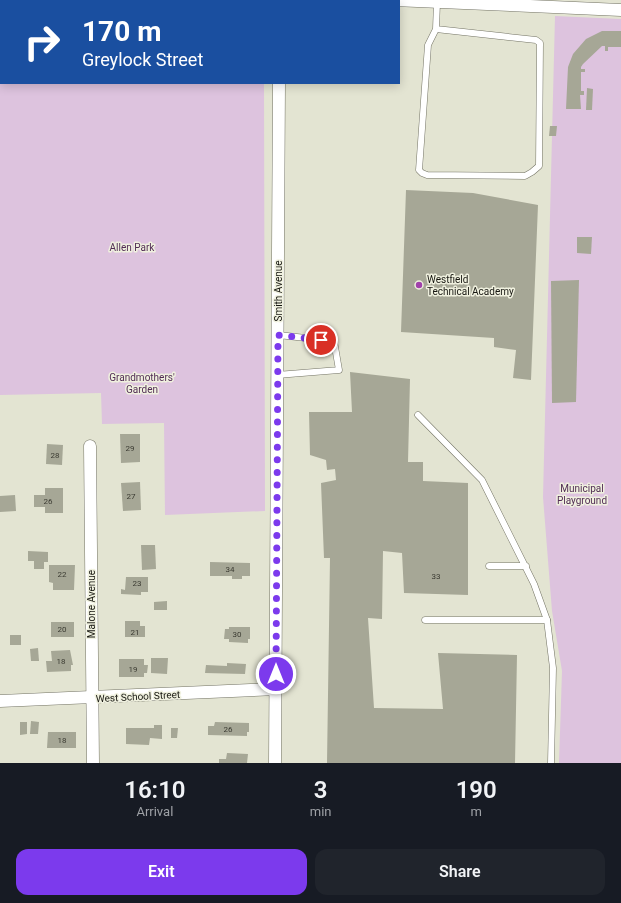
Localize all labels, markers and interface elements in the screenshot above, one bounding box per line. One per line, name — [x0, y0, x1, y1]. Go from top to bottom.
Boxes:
text: 170 m — [82, 15, 161, 48]
icon: right — [16, 16, 68, 68]
text: Greylock Street — [82, 49, 203, 70]
park label: Allen Park — [110, 242, 155, 253]
street label: Smith Avenue — [273, 260, 284, 322]
place label: Westfield Technical Academy — [427, 274, 514, 297]
marker: Westfield Technical Academy — [414, 280, 424, 290]
pin — [304, 323, 338, 357]
icon: arrive — [310, 329, 332, 351]
park label: Grandmothers' Garden — [109, 372, 175, 395]
house number: 29 — [126, 444, 135, 453]
house number: 28 — [51, 451, 60, 460]
park label: Municipal Playground — [557, 483, 607, 506]
house number: 27 — [127, 492, 136, 501]
house number: 26 — [44, 497, 53, 506]
house number: 34 — [226, 565, 235, 574]
house number: 22 — [58, 570, 67, 579]
street label: Malone Avenue — [86, 570, 97, 638]
house number: 33 — [432, 572, 441, 581]
house number: 23 — [133, 579, 142, 588]
house number: 20 — [58, 625, 67, 634]
house number: 21 — [131, 628, 140, 637]
house number: 30 — [233, 630, 242, 639]
position arrow — [255, 653, 297, 695]
house number: 18 — [57, 657, 66, 666]
house number: 19 — [129, 665, 138, 674]
street label: West School Street — [96, 689, 180, 704]
house number: 26 — [224, 725, 233, 734]
house number: 18 — [58, 736, 67, 745]
text: 16:10 — [124, 776, 186, 804]
text: 3 — [314, 776, 327, 804]
text: 190 — [456, 776, 497, 804]
text: Arrival — [136, 804, 173, 819]
text: min — [310, 804, 331, 819]
text: m — [471, 804, 482, 819]
button: Exit — [16, 849, 307, 895]
button: Share — [315, 849, 605, 895]

